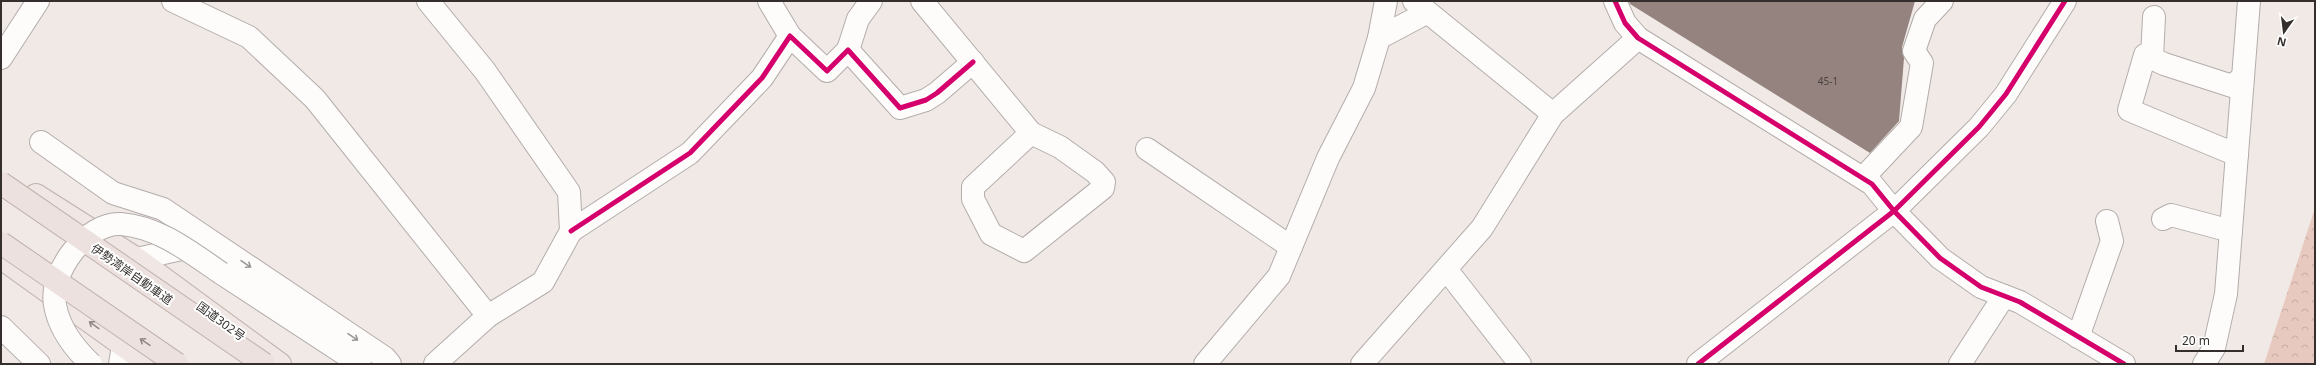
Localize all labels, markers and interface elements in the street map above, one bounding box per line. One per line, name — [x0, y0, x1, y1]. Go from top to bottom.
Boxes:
north arrow — [2264, 12, 2304, 52]
text: N — [2275, 34, 2288, 51]
house number: 45-1 — [1818, 74, 1838, 88]
street label: 伊勢湾岸自動車道 — [88, 240, 176, 308]
one-way arrow — [240, 260, 251, 268]
street label: 国道302号 — [193, 297, 249, 345]
one-way arrow — [89, 321, 100, 329]
scale bar — [2176, 327, 2243, 353]
text: 20 m — [2182, 332, 2210, 349]
one-way arrow — [348, 333, 359, 341]
one-way arrow — [140, 338, 151, 346]

